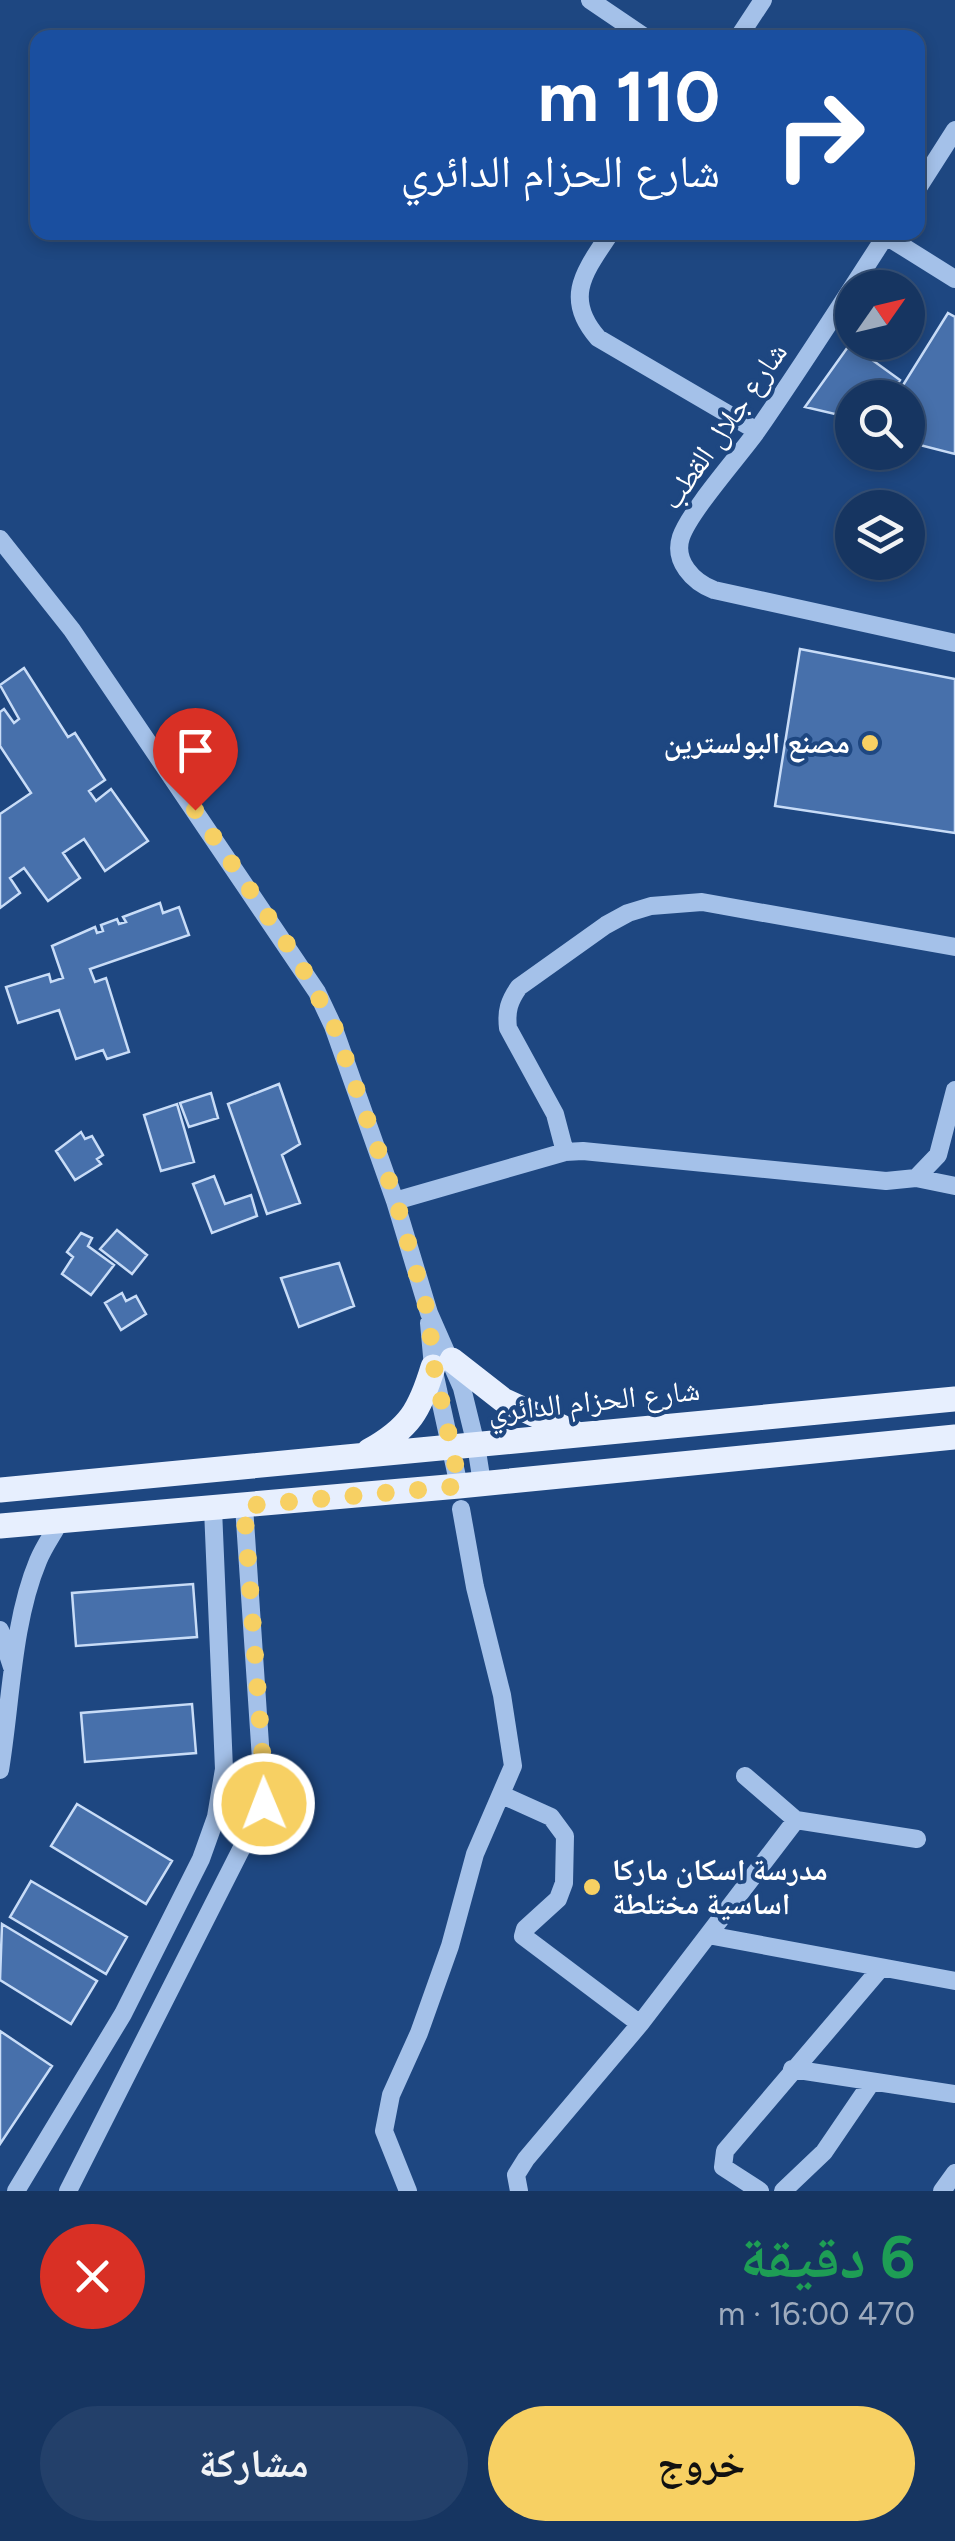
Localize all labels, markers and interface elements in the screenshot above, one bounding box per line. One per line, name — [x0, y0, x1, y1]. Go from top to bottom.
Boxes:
text: 110 m — [538, 54, 720, 139]
icon: right — [755, 70, 885, 200]
text: شارع الحزام الدائري — [400, 144, 720, 198]
north arrow — [835, 270, 925, 360]
map controls — [835, 270, 925, 580]
street label: شارع جلال القطب — [652, 335, 796, 517]
button: search — [835, 380, 925, 470]
button: layers — [835, 490, 925, 580]
pin — [153, 708, 238, 811]
icon: arrive — [168, 723, 223, 778]
place label: مصنع البولسترين — [663, 724, 850, 763]
marker: مصنع البولسترين — [859, 732, 881, 754]
street label: شارع الحزام الدائري — [486, 1371, 702, 1436]
position arrow — [212, 1752, 316, 1856]
place label: مدرسة اسكان ماركا اساسية مختلطة — [612, 1851, 828, 1922]
marker: مدرسة اسكان ماركا اساسية مختلطة — [581, 1876, 603, 1898]
text: 6 دقيقة — [740, 2221, 915, 2293]
button: close — [40, 2224, 145, 2329]
text: 470 m · 16:00 — [718, 2295, 915, 2333]
button: مشاركة — [40, 2406, 468, 2521]
button: خروج — [488, 2406, 915, 2521]

